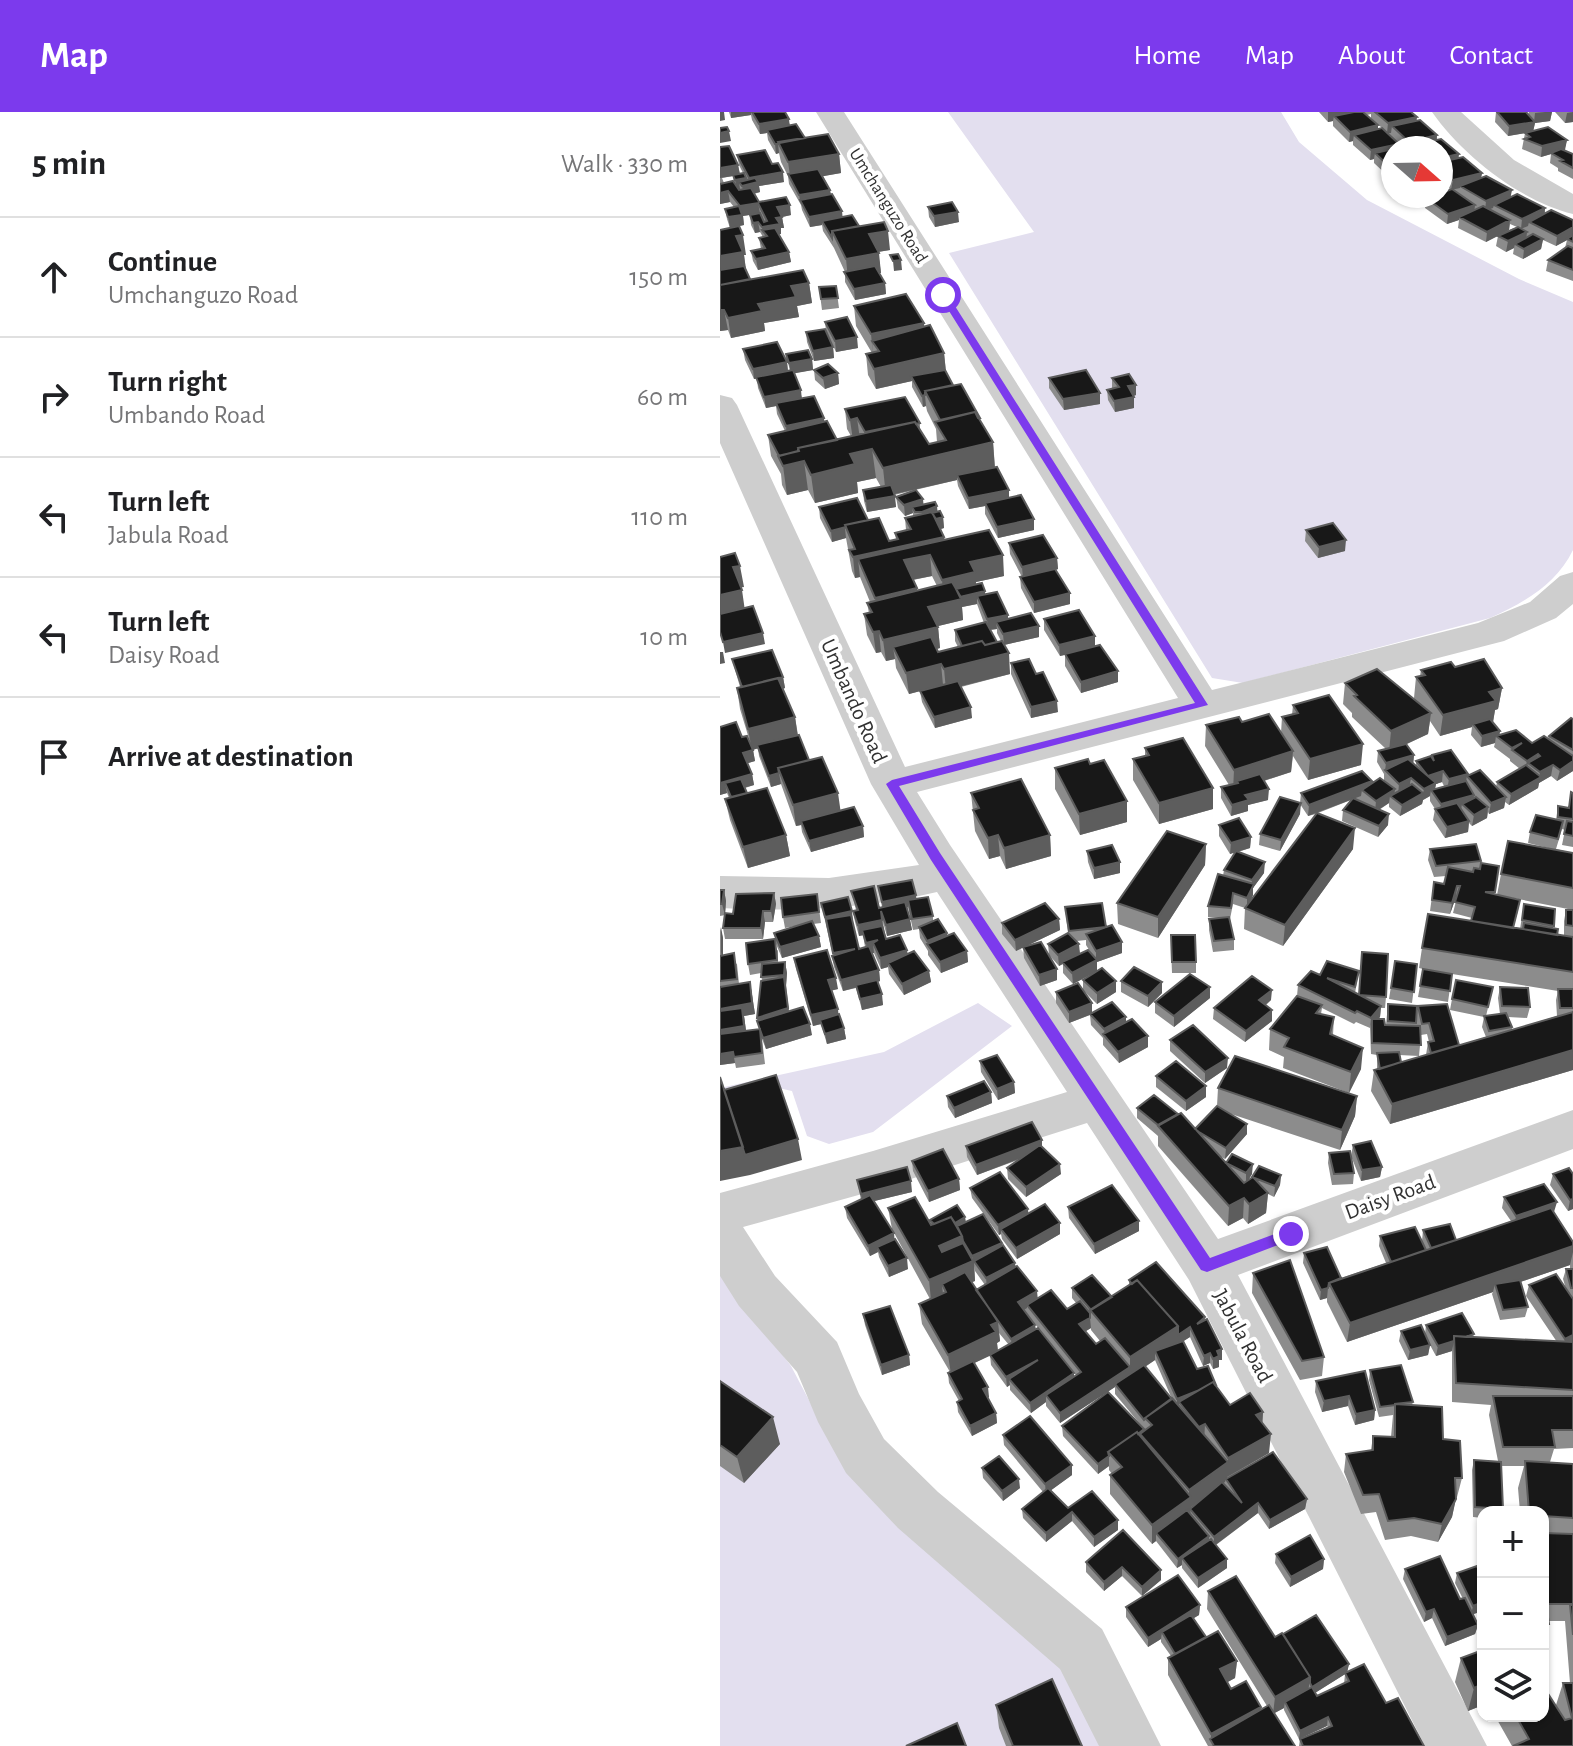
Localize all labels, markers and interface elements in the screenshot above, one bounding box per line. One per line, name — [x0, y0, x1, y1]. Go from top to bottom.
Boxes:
text: Map — [40, 37, 108, 75]
text: Home — [1134, 42, 1201, 70]
text: Map — [1245, 42, 1294, 70]
text: About — [1338, 42, 1406, 70]
text: Contact — [1450, 42, 1533, 70]
north arrow — [1381, 136, 1453, 208]
street label: Umchanguzo Road — [845, 145, 931, 267]
text: 5 min — [32, 147, 106, 181]
text: Walk · 330 m — [561, 151, 688, 177]
text: Continue — [108, 247, 217, 277]
icon: ahead — [32, 255, 76, 299]
text: 150 m — [629, 264, 688, 290]
route start — [925, 277, 961, 313]
text: Umchanguzo Road — [108, 282, 298, 308]
text: Turn right — [108, 367, 227, 397]
icon: right — [32, 375, 76, 419]
text: 60 m — [637, 384, 688, 410]
text: Umbando Road — [108, 402, 265, 428]
text: Turn left — [108, 487, 209, 517]
icon: left — [32, 495, 76, 539]
text: 110 m — [631, 504, 688, 530]
text: Jabula Road — [108, 522, 229, 548]
text: Turn left — [108, 607, 209, 637]
icon: left — [32, 615, 76, 659]
text: 10 m — [640, 624, 688, 650]
street label: Umbando Road — [817, 636, 891, 766]
text: Daisy Road — [108, 642, 220, 668]
icon: arrive — [32, 735, 76, 779]
text: Arrive at destination — [108, 742, 354, 772]
street label: Daisy Road — [1342, 1170, 1438, 1224]
route end — [1273, 1216, 1309, 1252]
street label: Jabula Road — [1209, 1286, 1277, 1386]
map controls — [1477, 1506, 1549, 1722]
button: + — [1477, 1506, 1549, 1578]
button: − — [1477, 1578, 1549, 1650]
button: layers — [1477, 1650, 1549, 1722]

